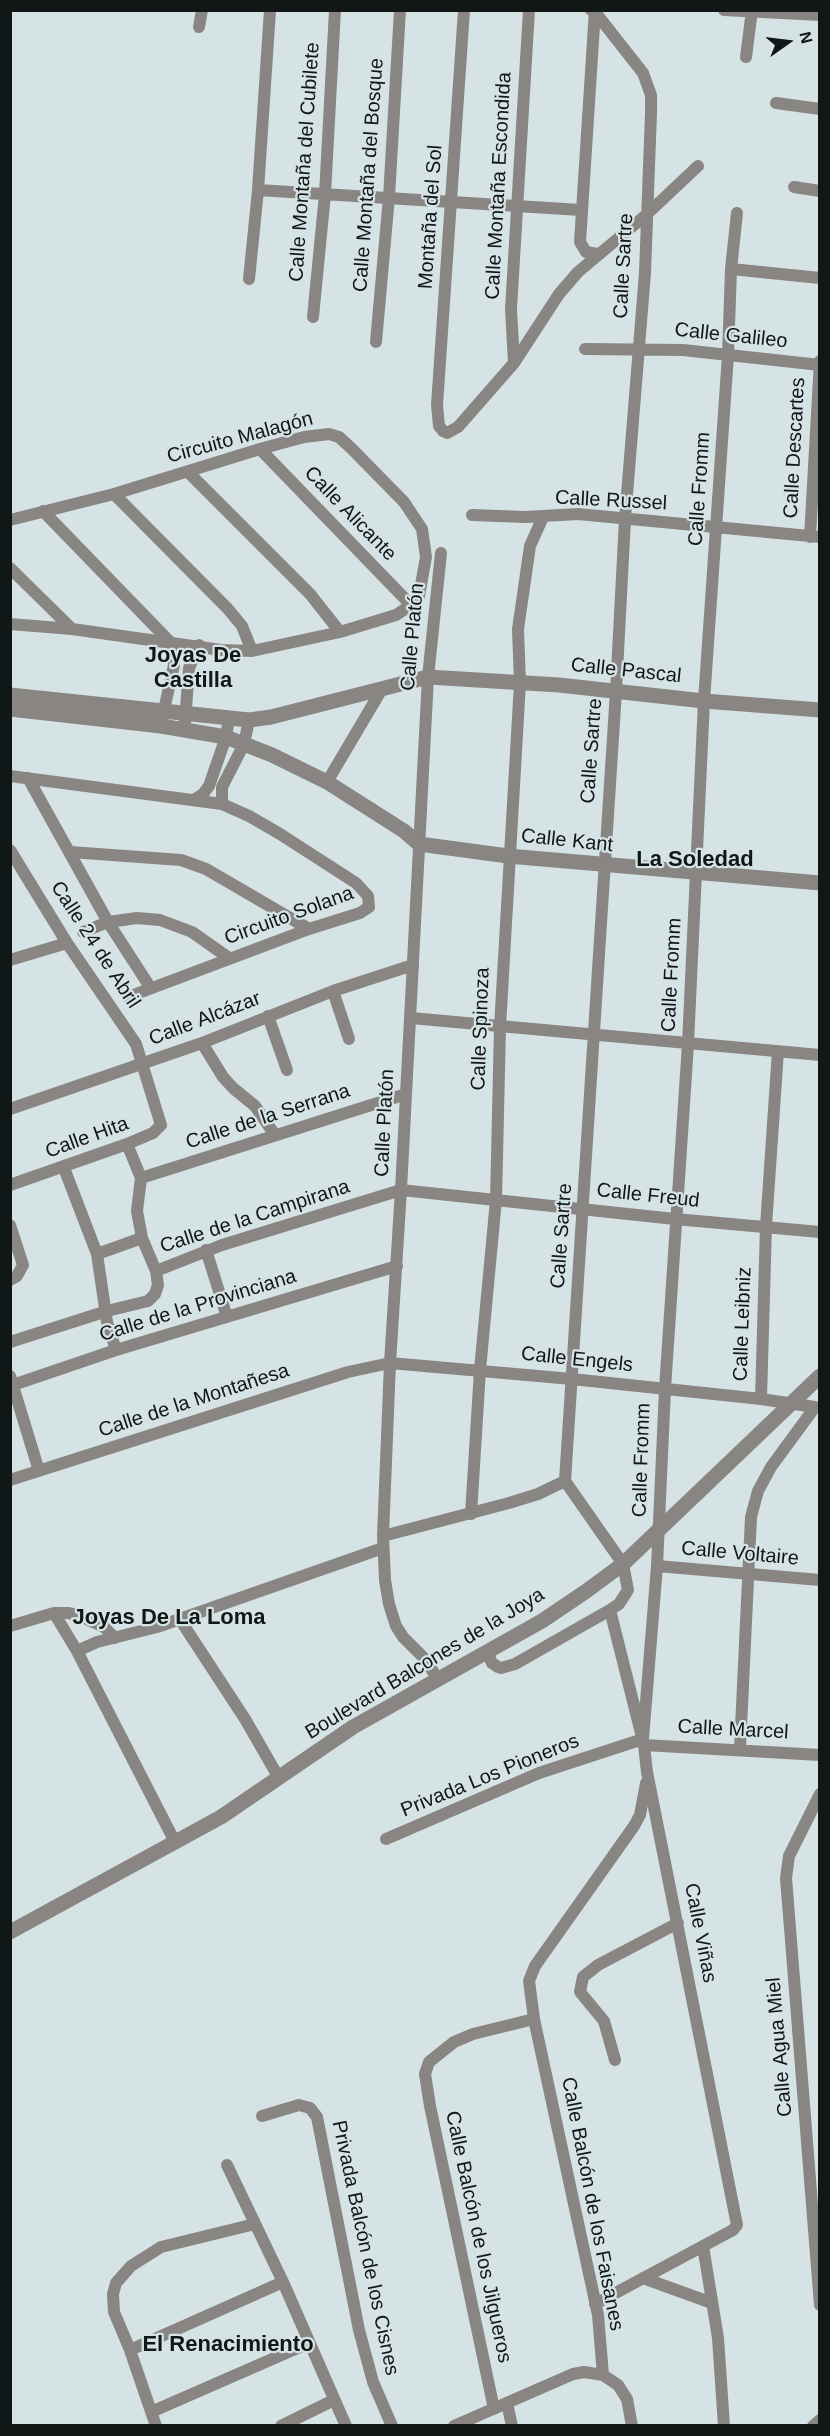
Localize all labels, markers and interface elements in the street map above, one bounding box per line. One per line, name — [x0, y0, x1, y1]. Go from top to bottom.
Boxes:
north arrow — [758, 12, 818, 72]
text: N — [796, 30, 816, 45]
street label: Calle Montaña del Cubilete — [285, 41, 325, 283]
street label: Calle Montaña del Bosque — [349, 57, 389, 293]
street label: Calle Montaña Escondida — [481, 72, 517, 300]
street label: Montaña del Sol — [414, 144, 448, 290]
street label: Calle Sartre — [609, 213, 639, 319]
street label: Calle Galileo — [673, 318, 789, 354]
street label: Calle Descartes — [779, 377, 811, 519]
street label: Circuito Malagón — [164, 407, 316, 469]
street label: Calle Fromm — [684, 431, 716, 547]
street label: Calle Alicante — [299, 462, 401, 566]
street label: Calle Russel — [554, 486, 668, 516]
street label: Calle Platón — [396, 582, 430, 692]
district label: Joyas De Castilla — [145, 643, 241, 694]
street label: Calle Pascal — [569, 653, 683, 689]
street label: Calle Sartre — [576, 697, 608, 805]
street label: Calle Kant — [520, 824, 614, 858]
district label: La Soledad — [636, 847, 754, 873]
street label: Calle 24 de Abril — [45, 877, 145, 1013]
street label: Circuito Solana — [221, 882, 357, 950]
street label: Calle Fromm — [657, 917, 687, 1033]
street label: Calle Spinoza — [467, 967, 495, 1091]
street label: Calle Alcázar — [146, 987, 264, 1051]
street label: Calle Platón — [370, 1069, 400, 1177]
street label: Calle de la Serrana — [183, 1079, 353, 1155]
street label: Calle Hita — [42, 1112, 132, 1164]
street label: Calle de la Campirana — [157, 1175, 353, 1259]
street label: Calle Freud — [595, 1179, 701, 1213]
street label: Calle Sartre — [546, 1182, 578, 1290]
street label: Calle de la Provinciana — [97, 1265, 299, 1347]
street label: Calle Leibniz — [729, 1266, 757, 1382]
street label: Calle Engels — [520, 1342, 634, 1378]
street label: Calle de la Montañesa — [96, 1359, 292, 1443]
street label: Calle Fromm — [628, 1402, 656, 1518]
street label: Calle Voltaire — [680, 1537, 800, 1571]
street label: Boulevard Balcones de la Joya — [301, 1583, 549, 1745]
district label: Joyas De La Loma — [72, 1605, 266, 1631]
street label: Calle Marcel — [677, 1715, 789, 1745]
street label: Privada Los Pioneros — [397, 1729, 583, 1823]
street label: Calle Viñas — [679, 1881, 721, 1985]
street label: Calle Agua Miel — [762, 1976, 798, 2118]
street label: Calle Balcón de los Faisanes — [556, 2075, 628, 2333]
street label: Calle Balcón de los Jilgueros — [440, 2109, 516, 2365]
street label: Privada Balcón de los Cisnes — [326, 2118, 404, 2378]
district label: El Renacimiento — [142, 2332, 314, 2358]

